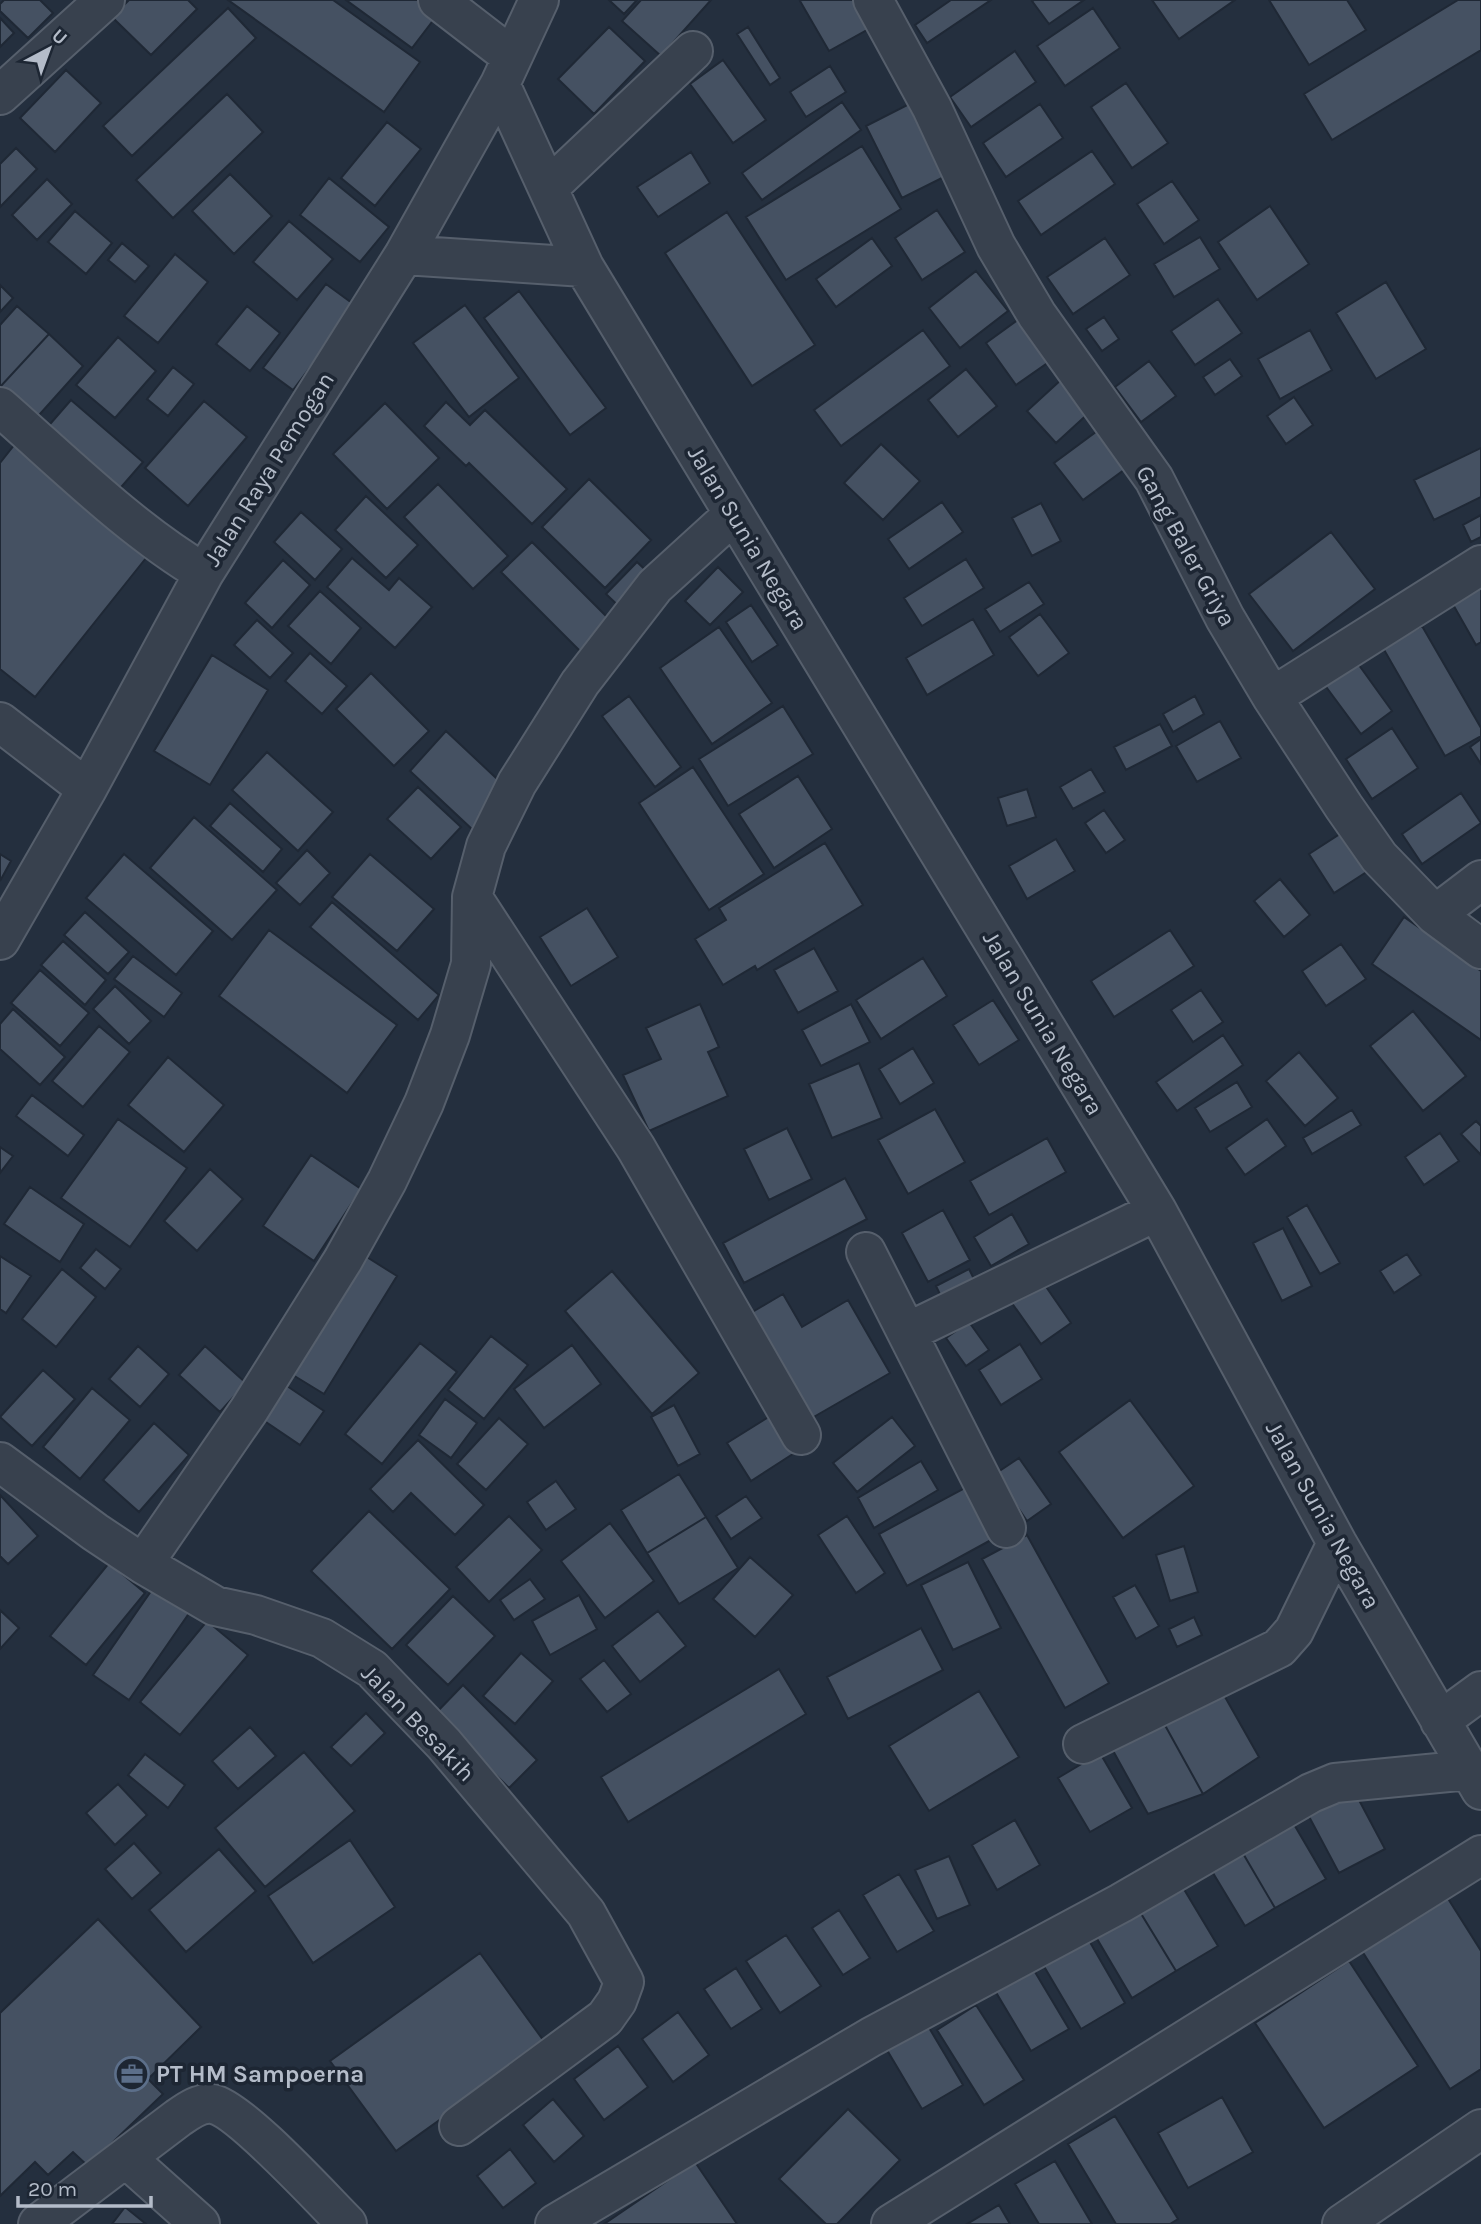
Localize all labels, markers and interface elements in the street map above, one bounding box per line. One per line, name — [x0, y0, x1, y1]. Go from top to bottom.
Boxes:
north arrow — [14, 14, 84, 84]
text: U — [47, 24, 72, 50]
street label: Jalan Raya Pemogan — [198, 367, 340, 571]
street label: Jalan Sunia Negara — [682, 441, 814, 635]
street label: Gang Baler Griya — [1130, 461, 1242, 631]
street label: Jalan Sunia Negara — [977, 926, 1109, 1120]
street label: Jalan Sunia Negara — [1260, 1416, 1386, 1614]
street label: Jalan Besakih — [355, 1659, 481, 1787]
office icon: PT HM Sampoerna — [113, 2055, 151, 2093]
place label: PT HM Sampoerna — [156, 2060, 364, 2088]
scale bar — [18, 2164, 150, 2208]
text: 20 m — [28, 2177, 77, 2201]

